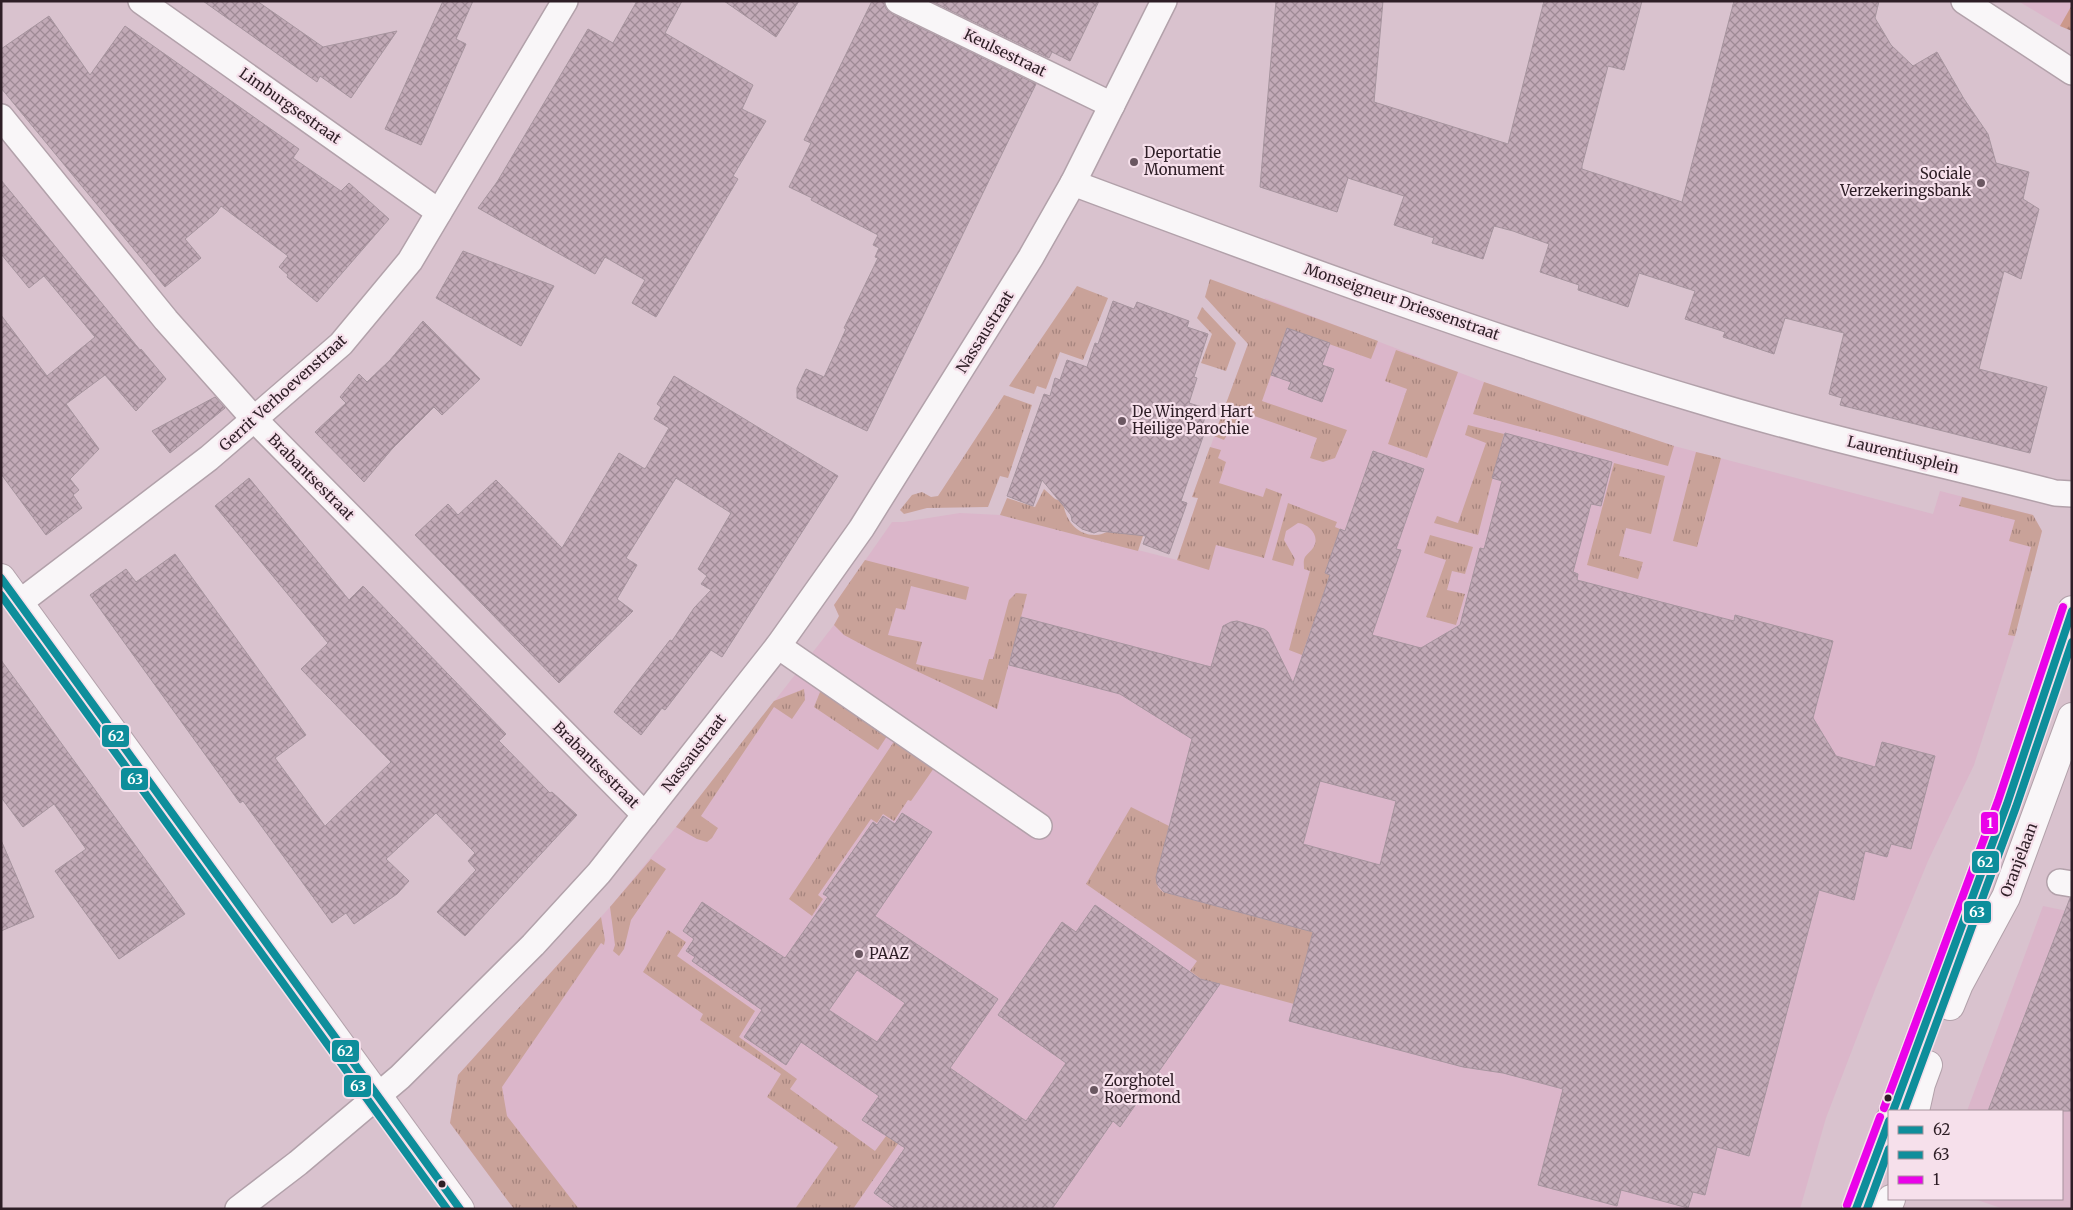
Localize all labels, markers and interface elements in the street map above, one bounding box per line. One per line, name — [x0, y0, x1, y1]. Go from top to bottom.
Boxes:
street label: Keulsestraat — [961, 24, 1050, 81]
street label: Limburgsestraat — [236, 63, 345, 148]
place label: Deportatie Monument — [1144, 143, 1225, 179]
marker: Deportatie Monument — [1128, 156, 1140, 168]
place label: Sociale Verzekeringsbank — [1839, 164, 1971, 200]
marker: Sociale Verzekeringsbank — [1975, 177, 1987, 189]
street label: Monseigneur Driessenstraat — [1302, 259, 1502, 344]
street label: Nassaustraat — [952, 287, 1017, 376]
street label: Gerrit Verhoevenstraat — [215, 330, 350, 455]
place label: De Wingerd Hart Heilige Parochie — [1132, 402, 1253, 438]
marker: De Wingerd Hart Heilige Parochie — [1116, 415, 1128, 427]
street label: Brabantsestraat — [264, 429, 359, 524]
street label: Laurentiusplein — [1845, 431, 1961, 478]
street label: Nassaustraat — [657, 710, 730, 795]
street label: Brabantsestraat — [549, 717, 644, 812]
line badge: 62 — [101, 724, 130, 748]
text: 62 — [108, 727, 124, 745]
line badge: 63 — [120, 767, 149, 791]
text: 63 — [127, 770, 143, 788]
line badge: 1 — [1980, 811, 1999, 835]
text: 1 — [1987, 814, 1994, 832]
street label: Oranjelaan — [1996, 820, 2041, 900]
line badge: 62 — [1971, 850, 2000, 874]
text: 62 — [1977, 853, 1993, 871]
line badge: 63 — [1963, 900, 1992, 924]
text: 63 — [1969, 903, 1985, 921]
place label: PAAZ — [869, 944, 909, 963]
marker: PAAZ — [853, 948, 865, 960]
line badge: 62 — [331, 1039, 360, 1063]
text: 62 — [337, 1042, 353, 1060]
place label: Zorghotel Roermond — [1104, 1071, 1181, 1107]
line badge: 63 — [343, 1074, 372, 1098]
text: 63 — [350, 1077, 366, 1095]
marker: Zorghotel Roermond — [1088, 1084, 1100, 1096]
unlabelled marker — [1883, 1093, 1893, 1103]
legend — [1888, 1110, 2063, 1200]
text: 62 — [1933, 1120, 1950, 1139]
text: 63 — [1933, 1145, 1950, 1164]
text: 1 — [1933, 1170, 1940, 1189]
unlabelled marker — [437, 1179, 447, 1189]

